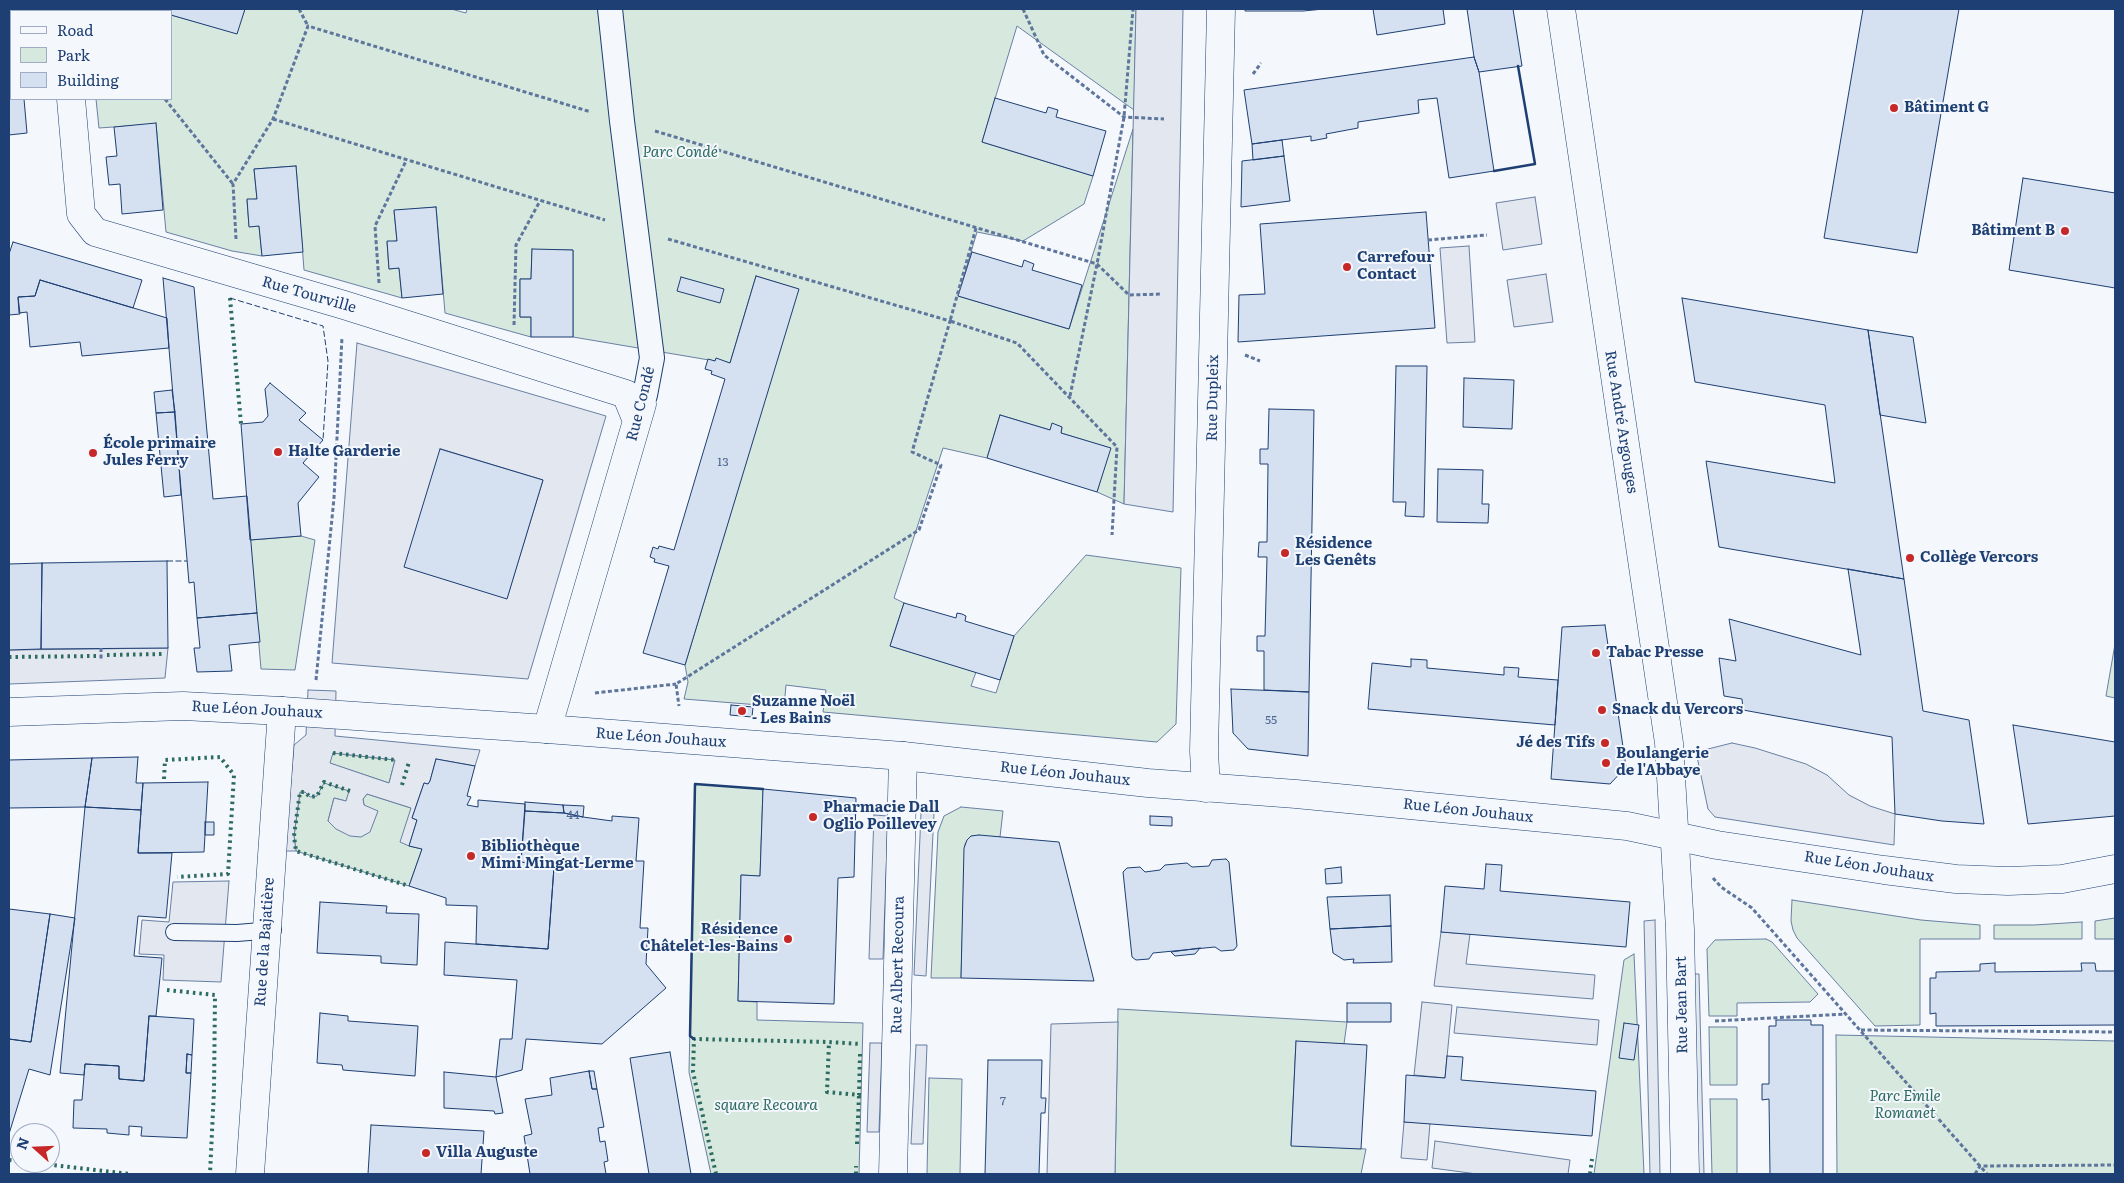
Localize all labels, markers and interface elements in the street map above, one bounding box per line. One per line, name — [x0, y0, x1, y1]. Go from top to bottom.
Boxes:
legend — [10, 10, 172, 100]
text: Road — [57, 18, 93, 41]
text: Park — [57, 43, 90, 66]
text: Building — [57, 68, 119, 91]
place label: Bâtiment G — [1904, 99, 1989, 117]
marker: Bâtiment G — [1888, 102, 1900, 114]
park label: Parc Condé — [642, 144, 718, 162]
place label: Bâtiment B — [1971, 222, 2055, 240]
marker: Bâtiment B — [2059, 225, 2071, 237]
place label: Carrefour Contact — [1357, 249, 1434, 284]
marker: Carrefour Contact — [1341, 261, 1353, 273]
street label: Rue Tourville — [260, 273, 358, 317]
street label: Rue André Argouges — [1601, 349, 1641, 495]
street label: Rue Dupleix — [1203, 355, 1223, 441]
street label: Rue Condé — [623, 365, 659, 443]
place label: École primaire Jules Ferry — [103, 435, 216, 470]
place label: Halte Garderie — [288, 443, 401, 461]
marker: Halte Garderie — [272, 446, 284, 458]
marker: École primaire Jules Ferry — [87, 447, 99, 459]
house number: 13 — [717, 455, 729, 469]
place label: Résidence Les Genêts — [1295, 535, 1376, 570]
marker: Résidence Les Genêts — [1279, 547, 1291, 559]
place label: Collège Vercors — [1920, 549, 2038, 567]
marker: Collège Vercors — [1904, 552, 1916, 564]
place label: Tabac Presse — [1606, 644, 1704, 662]
marker: Tabac Presse — [1590, 647, 1602, 659]
place label: Suzanne Noël - Les Bains — [752, 693, 855, 728]
street label: Rue Léon Jouhaux — [191, 698, 323, 722]
place label: Snack du Vercors — [1612, 701, 1743, 719]
marker: Snack du Vercors — [1596, 704, 1608, 716]
marker: Suzanne Noël - Les Bains — [736, 705, 748, 717]
house number: 55 — [1265, 713, 1277, 727]
street label: Rue Léon Jouhaux — [595, 724, 727, 752]
place label: Jé des Tifs — [1516, 734, 1595, 752]
marker: Jé des Tifs — [1599, 737, 1611, 749]
place label: Boulangerie de l'Abbaye — [1616, 745, 1709, 780]
marker: Boulangerie de l'Abbaye — [1600, 757, 1612, 769]
street label: Rue Léon Jouhaux — [999, 758, 1131, 790]
street label: Rue Léon Jouhaux — [1402, 795, 1534, 827]
place label: Pharmacie Dall Oglio Poillevey — [823, 799, 939, 834]
house number: 44 — [566, 808, 580, 822]
marker: Pharmacie Dall Oglio Poillevey — [807, 811, 819, 823]
place label: Bibliothèque Mimi Mingat-Lerme — [481, 838, 634, 873]
street label: Rue Léon Jouhaux — [1803, 848, 1935, 886]
marker: Bibliothèque Mimi Mingat-Lerme — [465, 850, 477, 862]
street label: Rue de la Bajatière — [252, 877, 278, 1007]
street label: Rue Albert Recoura — [888, 896, 908, 1034]
place label: Résidence Châtelet-les-Bains — [640, 921, 778, 956]
marker: Résidence Châtelet-les-Bains — [782, 933, 794, 945]
street label: Rue Jean Bart — [1672, 956, 1692, 1054]
park label: Parc Emile Romanet — [1869, 1088, 1941, 1123]
house number: 7 — [1000, 1094, 1006, 1108]
park label: square Recoura — [714, 1097, 818, 1115]
north arrow — [10, 1123, 60, 1173]
text: N — [10, 1134, 33, 1152]
place label: Villa Auguste — [436, 1144, 538, 1162]
marker: Villa Auguste — [420, 1147, 432, 1159]

